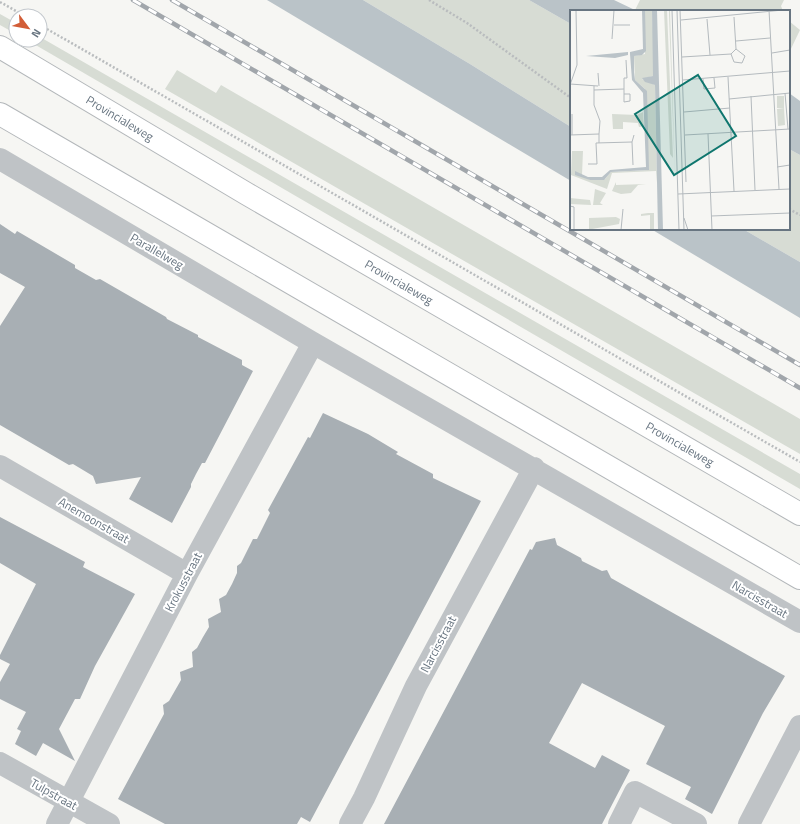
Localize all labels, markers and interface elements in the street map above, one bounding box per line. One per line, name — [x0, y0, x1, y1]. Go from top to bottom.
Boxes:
north arrow — [8, 8, 48, 48]
inset map — [570, 10, 790, 230]
text: N — [28, 26, 45, 41]
street label: Provincialeweg — [82, 90, 158, 146]
street label: Parallelweg — [127, 228, 187, 274]
street label: Provincialeweg — [361, 255, 437, 309]
street label: Provincialeweg — [642, 417, 718, 471]
street label: Anemoonstraat — [55, 492, 134, 548]
street label: Krokusstraat — [159, 548, 207, 615]
street label: Narcisstraat — [728, 575, 792, 623]
street label: Narcisstraat — [415, 612, 461, 676]
street label: Tulpstraat — [27, 773, 82, 815]

